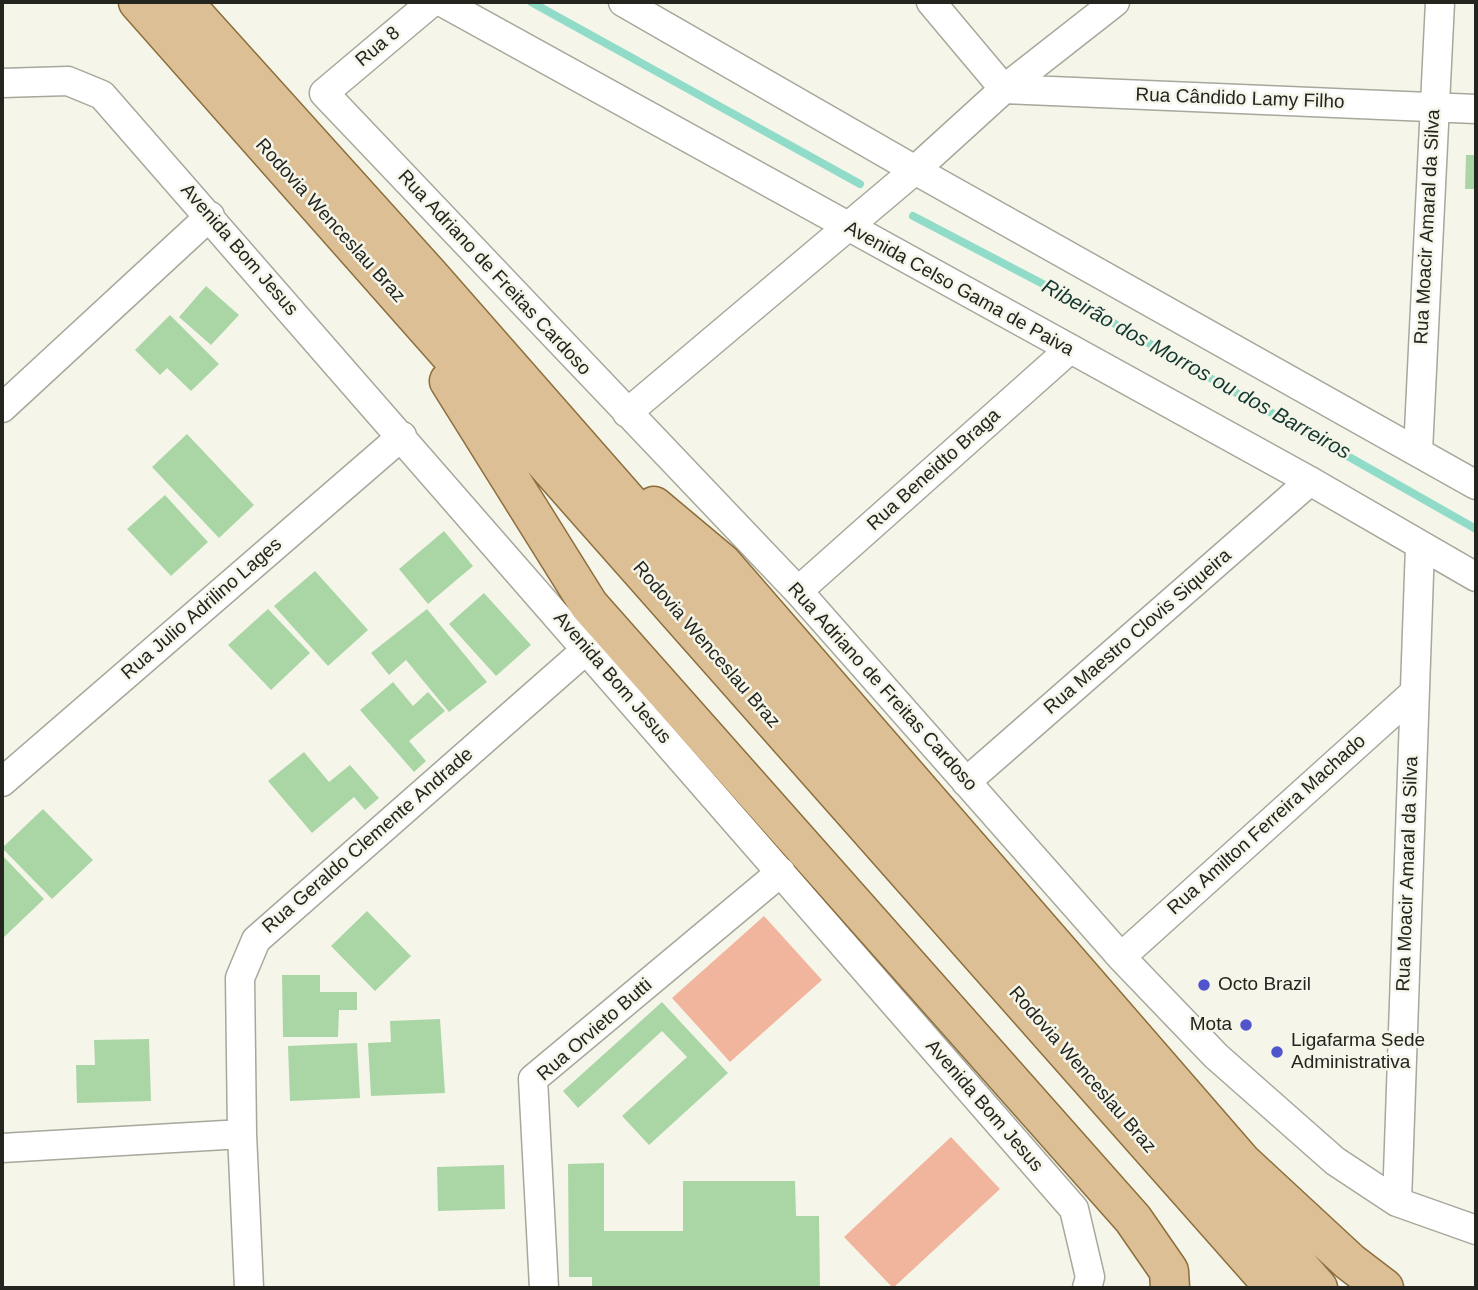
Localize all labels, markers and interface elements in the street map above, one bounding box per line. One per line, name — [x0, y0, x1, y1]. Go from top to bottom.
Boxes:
street label: Rua 8 — [351, 22, 405, 72]
street label: Rua Cândido Lamy Filho — [1135, 84, 1345, 114]
street label: Rua Moacir Amaral da Silva — [1410, 109, 1446, 345]
street label: Rodovia Wenceslau Braz — [250, 134, 410, 308]
street label: Rua Adriano de Freitas Cardoso — [393, 166, 595, 380]
street label: Avenida Bom Jesus — [175, 179, 303, 321]
street label: Avenida Celso Gama de Paiva — [840, 216, 1078, 362]
water label: Ribeirão dos Morros ou dos Barreiros — [1037, 274, 1355, 466]
street label: Rua Beneidto Braga — [863, 404, 1005, 536]
street label: Rua Julio Adrilino Lages — [117, 533, 287, 685]
street label: Rua Maestro Clovis Siqueira — [1040, 544, 1236, 720]
street label: Rodovia Wenceslau Braz — [628, 557, 784, 733]
street label: Rua Adriano de Freitas Cardoso — [782, 578, 982, 796]
street label: Avenida Bom Jesus — [548, 607, 676, 749]
street label: Rua Amilton Ferreira Machado — [1163, 730, 1371, 920]
street label: Rua Geraldo Clemente Andrade — [258, 743, 478, 939]
street label: Rua Moacir Amaral da Silva — [1392, 756, 1424, 992]
street label: Rua Orvieto Butti — [533, 974, 657, 1086]
place label: Octo Brazil — [1218, 974, 1311, 996]
marker: Octo Brazil — [1196, 977, 1212, 993]
street label: Rodovia Wenceslau Braz — [1004, 982, 1160, 1158]
place label: Mota — [1190, 1014, 1232, 1036]
marker: Mota — [1238, 1017, 1254, 1033]
place label: Ligafarma Sede Administrativa — [1291, 1030, 1425, 1074]
street label: Avenida Bom Jesus — [920, 1035, 1048, 1177]
marker: Ligafarma Sede Administrativa — [1269, 1044, 1285, 1060]

